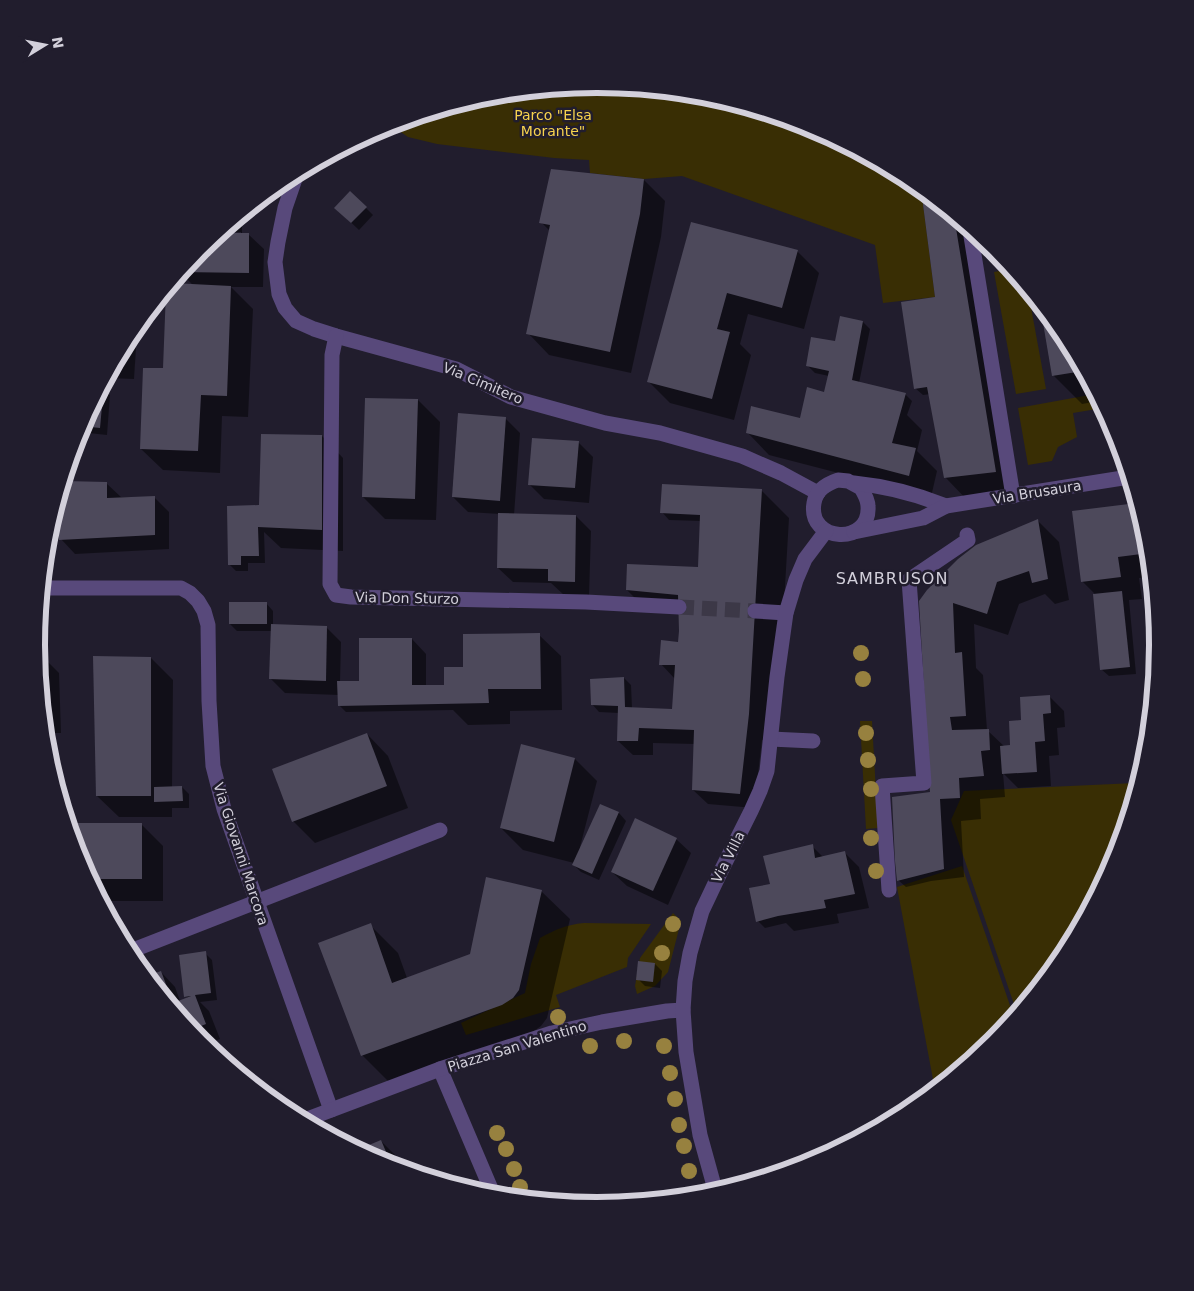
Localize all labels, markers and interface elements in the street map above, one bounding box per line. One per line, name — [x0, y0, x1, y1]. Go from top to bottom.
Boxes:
north arrow — [20, 20, 70, 70]
text: N — [49, 36, 67, 50]
park label: Parco "Elsa Morante" — [514, 107, 592, 139]
street label: Via Cimitero — [441, 359, 525, 407]
street label: Via Brusaura — [992, 477, 1082, 507]
district label: SAMBRUSON — [836, 569, 948, 588]
street label: Via Don Sturzo — [355, 589, 459, 607]
street label: Via Giovanni Marcora — [210, 781, 272, 927]
street label: Via Villa — [708, 829, 748, 885]
street label: Piazza San Valentino — [446, 1017, 588, 1075]

